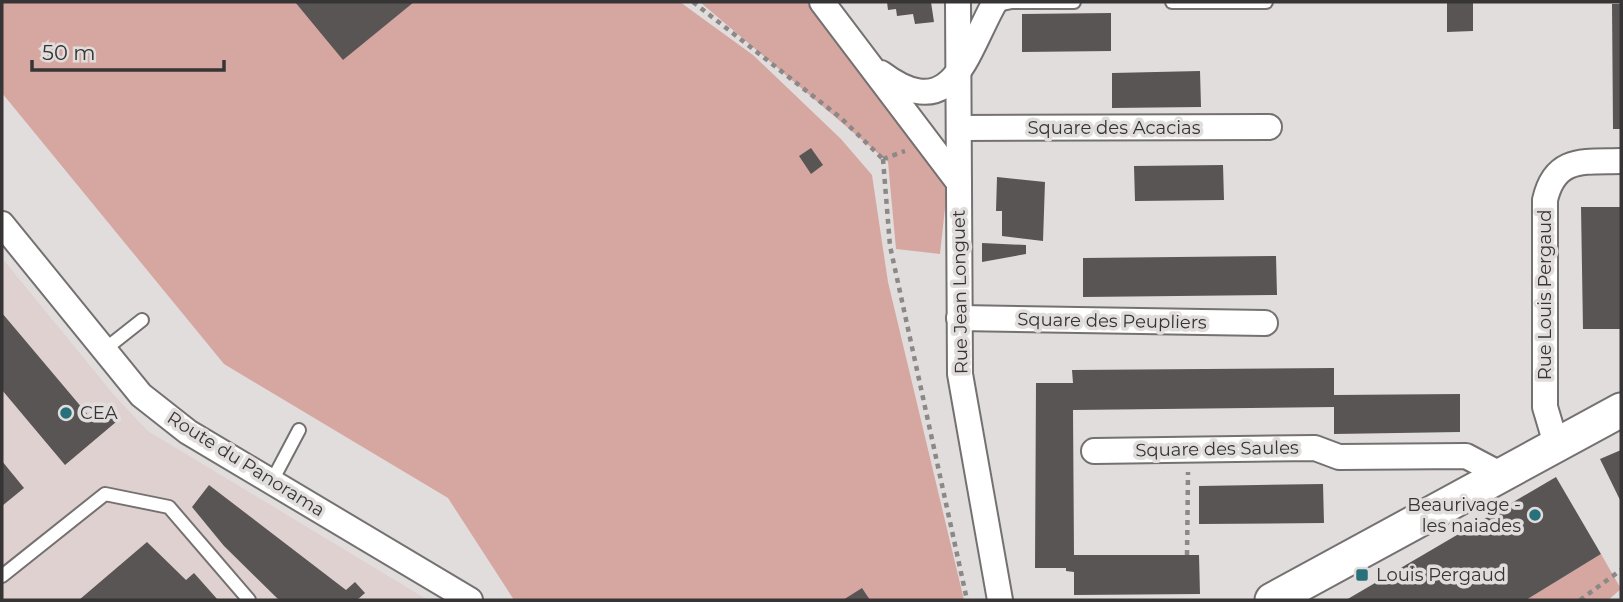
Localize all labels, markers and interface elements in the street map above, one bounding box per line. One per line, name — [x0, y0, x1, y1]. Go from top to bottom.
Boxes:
scale bar — [32, 28, 224, 72]
text: 50 m — [42, 40, 96, 65]
street label: Square des Acacias — [1028, 117, 1201, 139]
street label: Rue Jean Longuet — [948, 210, 972, 374]
street label: Rue Louis Pergaud — [1534, 210, 1556, 380]
street label: Square des Peupliers — [1017, 308, 1207, 334]
place label: CEA — [80, 402, 118, 424]
marker: CEA — [58, 405, 74, 421]
street label: Route du Panorama — [163, 407, 329, 521]
street label: Square des Saules — [1135, 437, 1299, 461]
place label: Beaurivage - les naiades — [1407, 494, 1521, 537]
marker: Beaurivage - les naiades — [1527, 507, 1543, 523]
place label: Louis Pergaud — [1376, 564, 1506, 586]
marker: Louis Pergaud — [1354, 567, 1370, 583]

